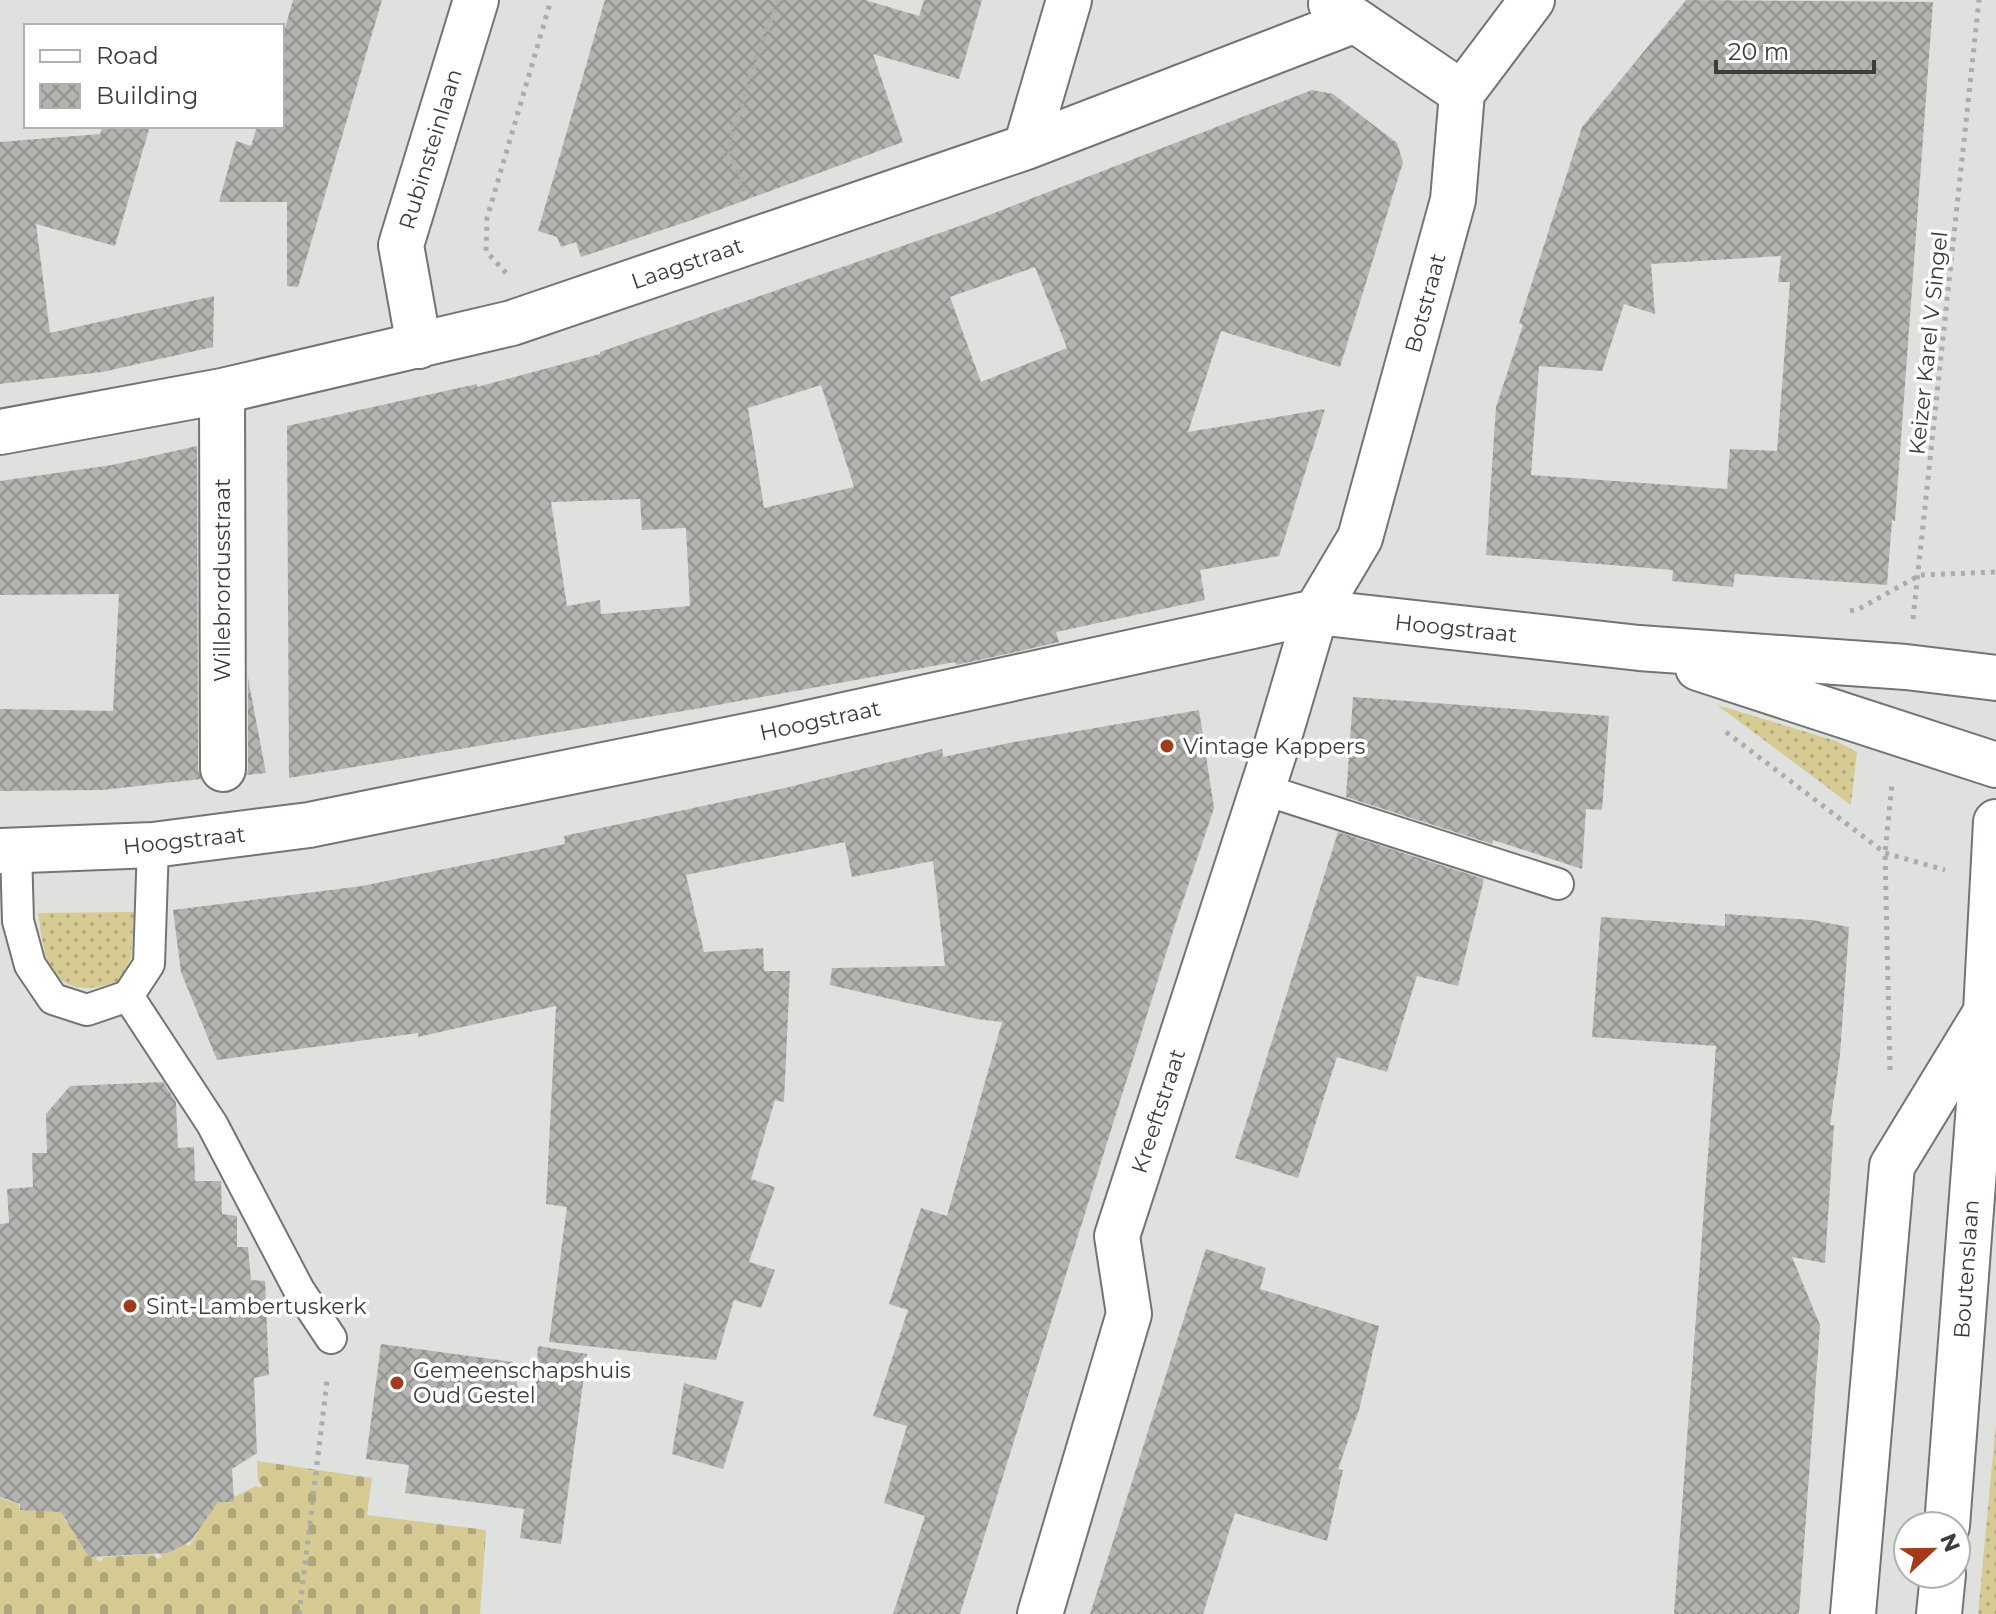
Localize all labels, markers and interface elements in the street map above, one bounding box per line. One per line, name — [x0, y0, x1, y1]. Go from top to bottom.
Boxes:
legend — [24, 24, 284, 128]
scale bar — [1716, 24, 1874, 74]
text: 20 m — [1728, 37, 1789, 66]
text: Road — [96, 41, 159, 70]
street label: Rubinsteinlaan — [393, 66, 468, 233]
text: Building — [96, 81, 199, 110]
street label: Keizer Karel V Singel — [1903, 230, 1954, 456]
street label: Laagstraat — [628, 232, 747, 295]
street label: Botstraat — [1399, 250, 1452, 356]
street label: Willebrordusstraat — [209, 478, 236, 682]
street label: Hoogstraat — [1393, 609, 1519, 648]
street label: Hoogstraat — [757, 694, 883, 746]
place label: Vintage Kappers — [1183, 733, 1366, 760]
marker: Vintage Kappers — [1158, 737, 1176, 755]
street label: Hoogstraat — [121, 821, 247, 860]
street label: Kreeftstraat — [1126, 1045, 1191, 1177]
street label: Boutenslaan — [1948, 1199, 1985, 1339]
place label: Sint-Lambertuskerk — [146, 1293, 367, 1320]
marker: Sint-Lambertuskerk — [121, 1297, 139, 1315]
place label: Gemeenschapshuis Oud Gestel — [413, 1357, 631, 1409]
marker: Gemeenschapshuis Oud Gestel — [388, 1374, 406, 1392]
north arrow — [1892, 1510, 1972, 1590]
text: N — [1934, 1529, 1966, 1556]

